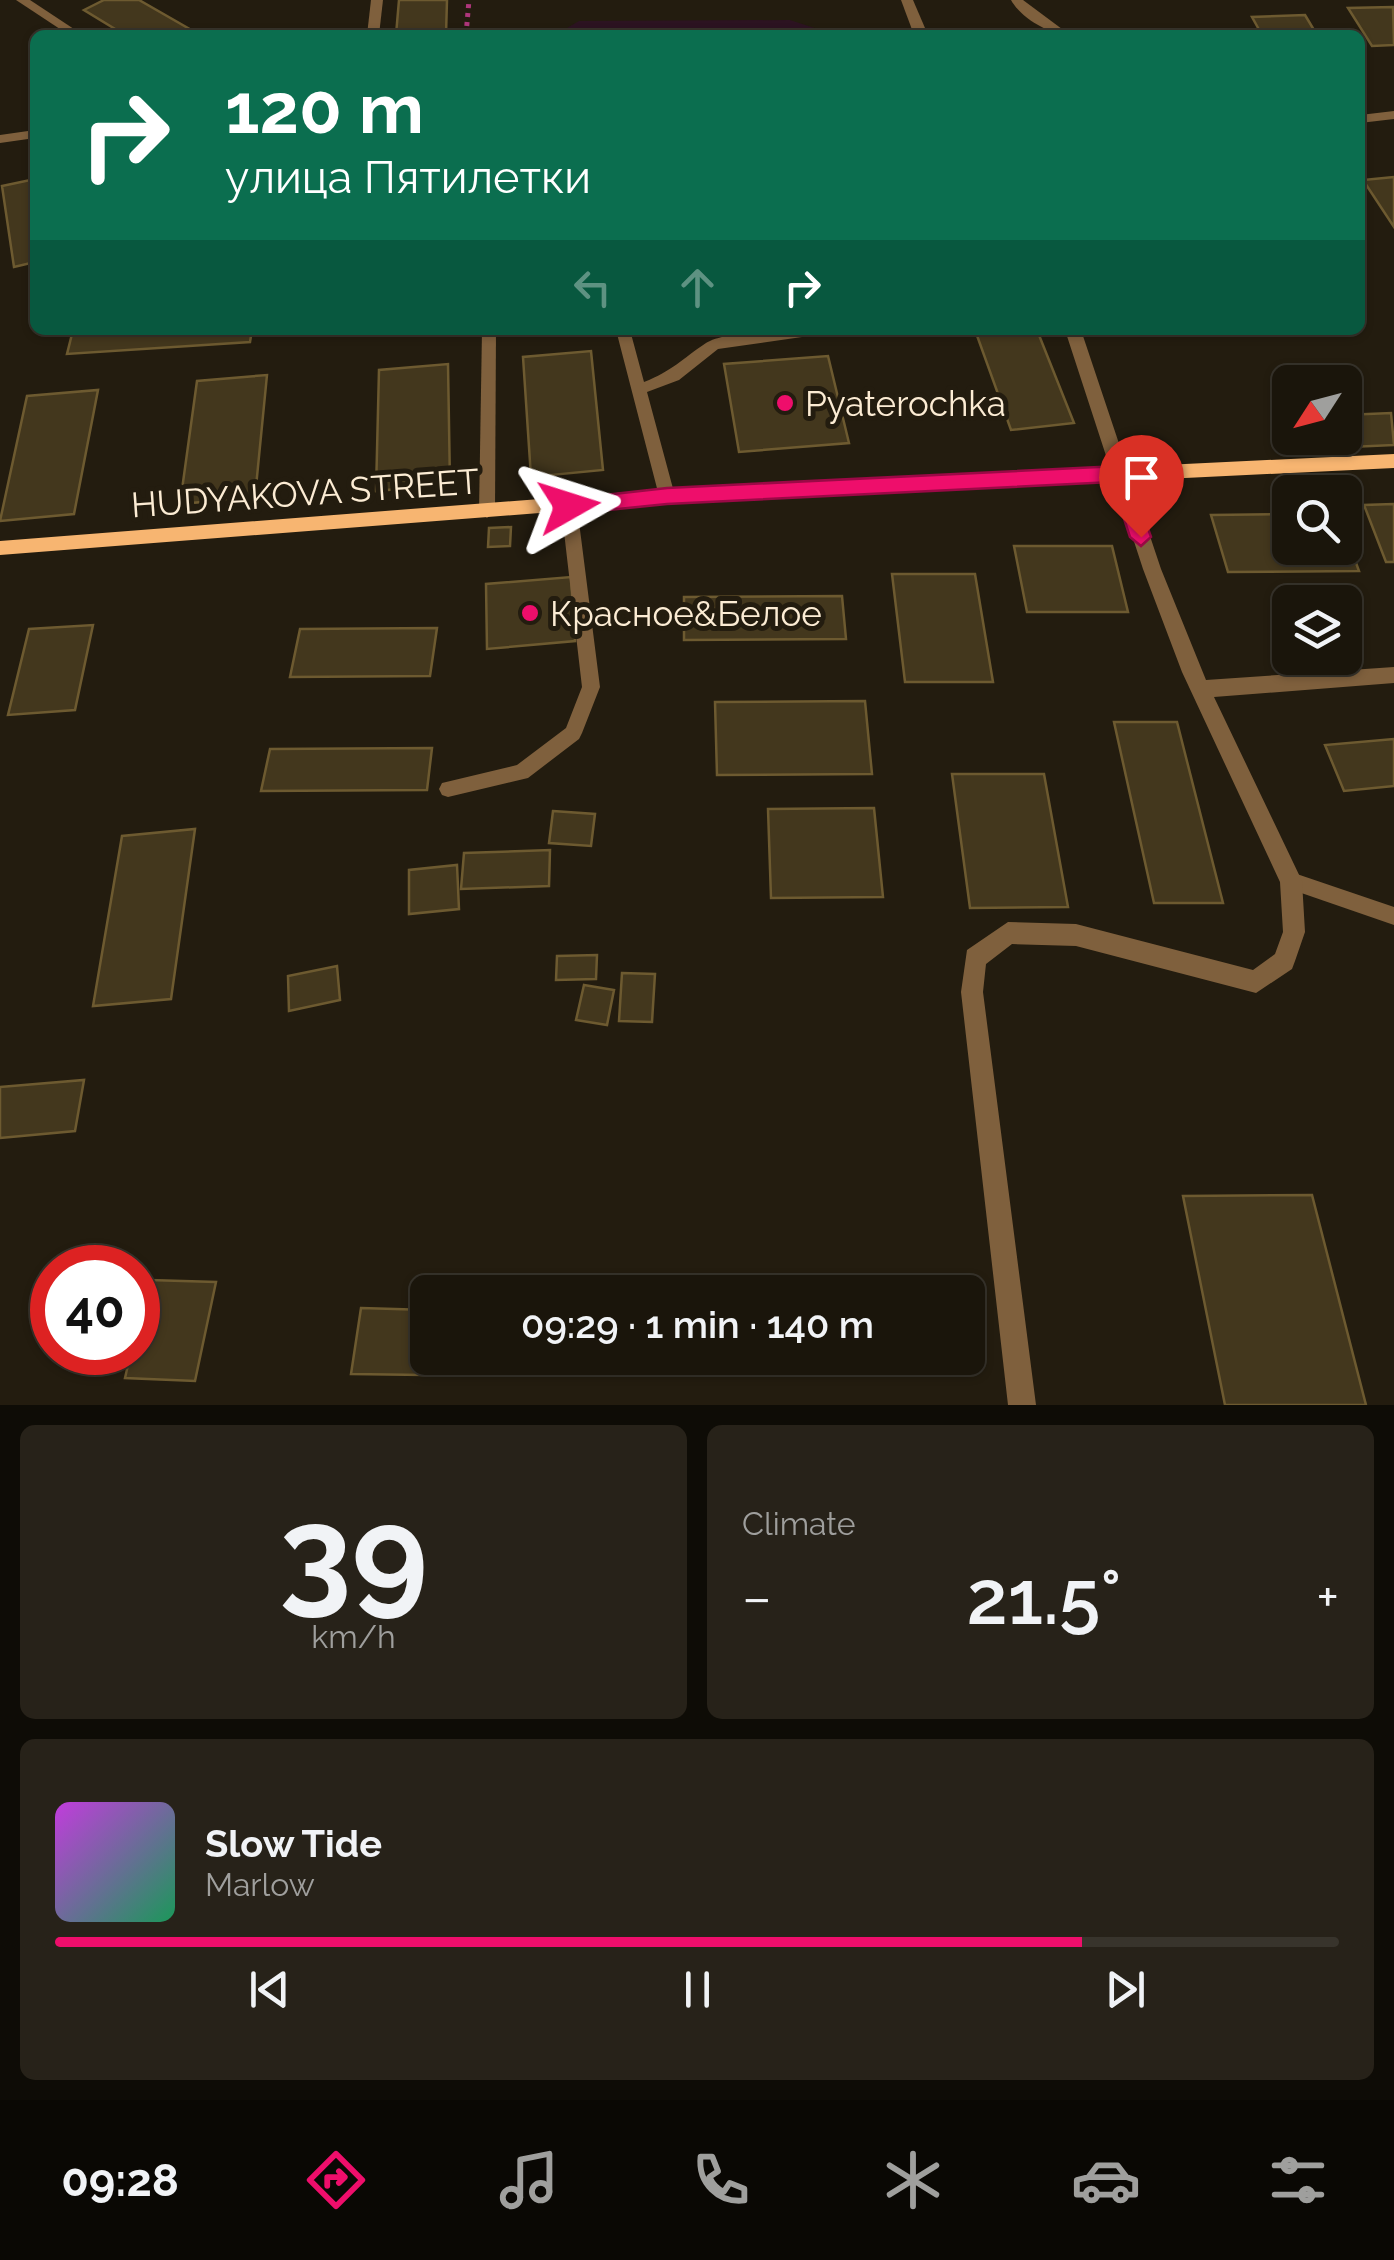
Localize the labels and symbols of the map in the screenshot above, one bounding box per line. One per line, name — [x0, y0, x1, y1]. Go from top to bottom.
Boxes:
north arrow — [1272, 365, 1362, 455]
place label: Pyaterochka — [805, 383, 1006, 424]
marker: Pyaterochka — [774, 392, 796, 414]
pin — [1099, 435, 1184, 538]
position arrow — [517, 454, 621, 558]
street label: HUDYAKOVA STREET — [130, 460, 480, 526]
place label: Красное&Белое — [550, 593, 822, 634]
marker: Красное&Белое — [519, 602, 541, 624]
speed limit sign: 40 — [30, 1245, 160, 1375]

